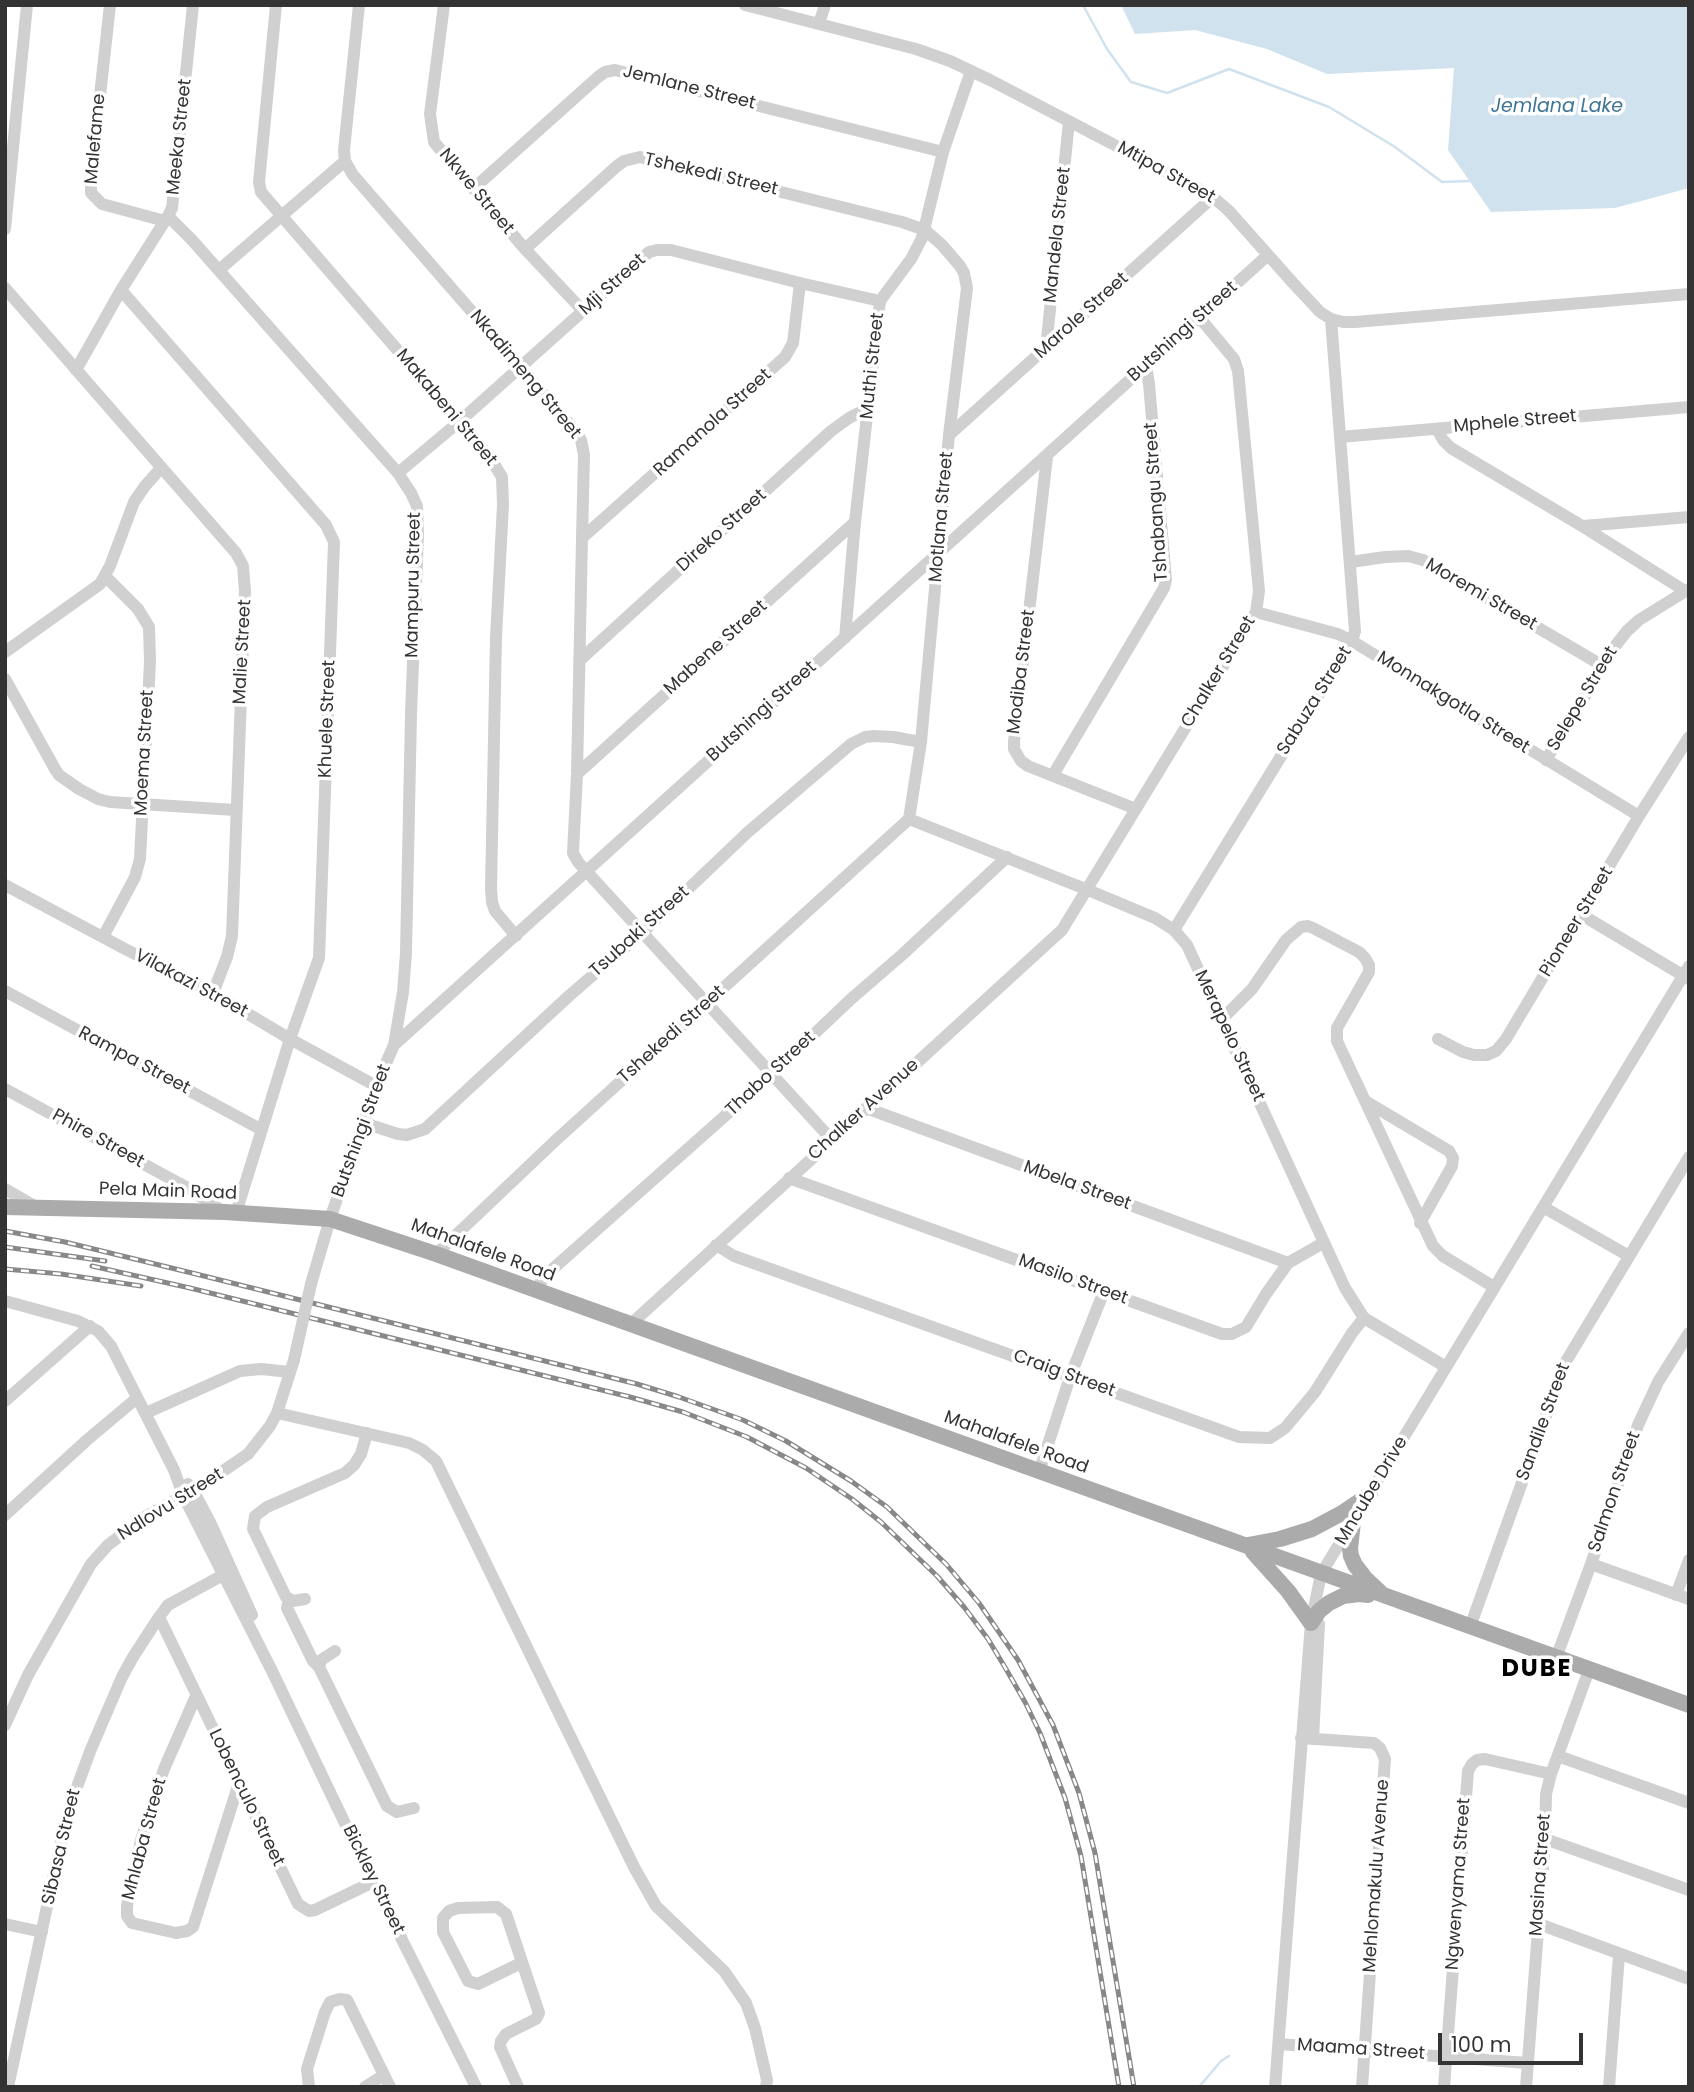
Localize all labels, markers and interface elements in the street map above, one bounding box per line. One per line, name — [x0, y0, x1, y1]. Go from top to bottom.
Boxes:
street label: Jemlane Street — [620, 61, 758, 115]
street label: Meeka Street — [163, 78, 197, 196]
street label: Malefame — [81, 93, 111, 185]
water label: Jemlana Lake — [1491, 96, 1623, 118]
street label: Mtipa Street — [1113, 137, 1219, 209]
street label: Nkwe Street — [434, 145, 518, 239]
street label: Tshekedi Street — [642, 149, 780, 201]
street label: Mandela Street — [1040, 166, 1076, 304]
street label: Mji Street — [575, 250, 651, 320]
street label: Marole Street — [1031, 268, 1133, 364]
street label: Butshingi Street — [1124, 277, 1242, 387]
street label: Nkadimeng Street — [465, 306, 585, 444]
street label: Muthi Street — [857, 312, 889, 420]
street label: Makabeni Street — [391, 345, 501, 471]
street label: Ramanola Street — [650, 364, 776, 482]
street label: Mphele Street — [1453, 406, 1577, 438]
street label: Tshabangu Street — [1141, 422, 1173, 582]
street label: Motlana Street — [926, 451, 958, 583]
street label: Direko Street — [673, 485, 771, 577]
street label: Mampuru Street — [402, 512, 426, 658]
street label: Moremi Street — [1421, 554, 1541, 636]
street label: Mabene Street — [660, 596, 772, 700]
street label: Malie Street — [229, 599, 257, 705]
street label: Modiba Street — [1004, 608, 1040, 736]
street label: Chalker Street — [1177, 612, 1261, 732]
street label: Sabuza Street — [1273, 643, 1357, 759]
street label: Selepe Street — [1543, 643, 1623, 755]
street label: Monnakgotla Street — [1373, 647, 1533, 759]
street label: Butshingi Street — [703, 657, 821, 767]
street label: Khuele Street — [315, 660, 341, 778]
street label: Moema Street — [131, 689, 159, 817]
street label: Pioneer Street — [1536, 863, 1618, 981]
street label: Tsubaki Street — [586, 882, 694, 982]
street label: Vilakazi Street — [131, 945, 251, 1023]
street label: Merapelo Street — [1189, 967, 1269, 1105]
street label: Tshekedi Street — [614, 981, 730, 1089]
street label: Rampa Street — [74, 1022, 194, 1100]
street label: Thabo Street — [722, 1027, 820, 1121]
street label: Chalker Avenue — [804, 1055, 924, 1165]
street label: Butshingi Street — [328, 1061, 396, 1201]
street label: Phire Street — [48, 1105, 148, 1173]
street label: Mbela Street — [1020, 1157, 1134, 1215]
street label: Pela Main Road — [99, 1179, 237, 1205]
street label: Mahalafele Road — [408, 1215, 558, 1287]
street label: Masilo Street — [1015, 1250, 1131, 1310]
street label: Craig Street — [1010, 1346, 1118, 1402]
street label: Sandile Street — [1513, 1360, 1575, 1484]
street label: Mahalafele Road — [941, 1407, 1091, 1479]
street label: Salmon Street — [1584, 1429, 1646, 1555]
street label: Mncube Drive — [1331, 1433, 1413, 1549]
street label: Ndlovu Street — [114, 1464, 228, 1546]
district label: DUBE — [1502, 1656, 1572, 1684]
street label: Lobenculo Street — [203, 1726, 289, 1870]
street label: Mhlaba Street — [118, 1776, 172, 1902]
street label: Mehlomakulu Avenue — [1359, 1778, 1395, 1974]
street label: Sibasa Street — [38, 1787, 86, 1907]
street label: Ngwenyama Street — [1442, 1797, 1476, 1971]
street label: Masina Street — [1526, 1813, 1556, 1937]
street label: Bickley Street — [337, 1822, 409, 1938]
scale bar — [1442, 2018, 1587, 2062]
text: 100 m — [1451, 2030, 1511, 2059]
street label: Maama Street — [1296, 2035, 1426, 2065]

